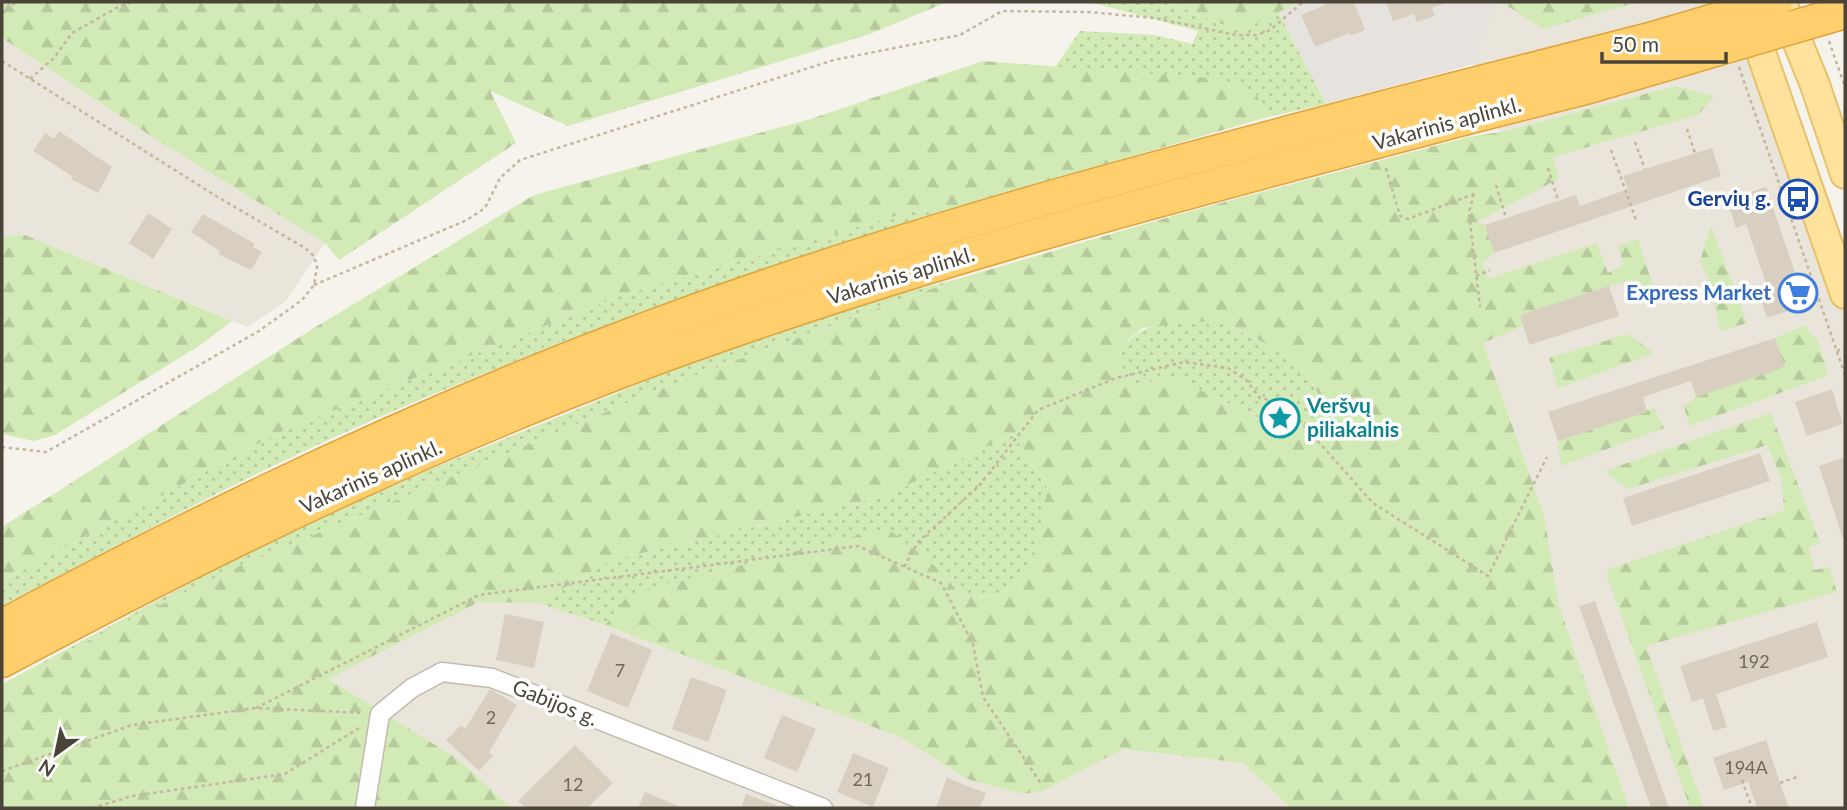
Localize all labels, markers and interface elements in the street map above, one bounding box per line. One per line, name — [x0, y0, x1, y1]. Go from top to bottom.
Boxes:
scale bar — [1602, 21, 1726, 65]
text: 50 m — [1612, 31, 1659, 56]
street label: Vakarinis aplinkl. — [1370, 91, 1524, 154]
bus stop icon: Gervių g. — [1777, 178, 1819, 220]
place label: Gervių g. — [1687, 185, 1771, 210]
street label: Vakarinis aplinkl. — [824, 240, 977, 309]
supermarket icon: Express Market — [1777, 272, 1819, 314]
place label: Express Market — [1626, 279, 1771, 304]
place label: Veršvų piliakalnis — [1306, 392, 1399, 441]
place icon: Veršvų piliakalnis — [1259, 397, 1301, 439]
street label: Vakarinis aplinkl. — [296, 433, 445, 518]
house number: 192 — [1738, 650, 1770, 672]
house number: 7 — [615, 659, 625, 681]
street label: Gabijos g. — [509, 673, 602, 730]
house number: 2 — [486, 706, 496, 728]
north arrow — [21, 719, 91, 789]
text: N — [34, 755, 59, 782]
house number: 194A — [1724, 756, 1769, 778]
house number: 21 — [853, 768, 873, 790]
house number: 12 — [563, 773, 583, 795]

